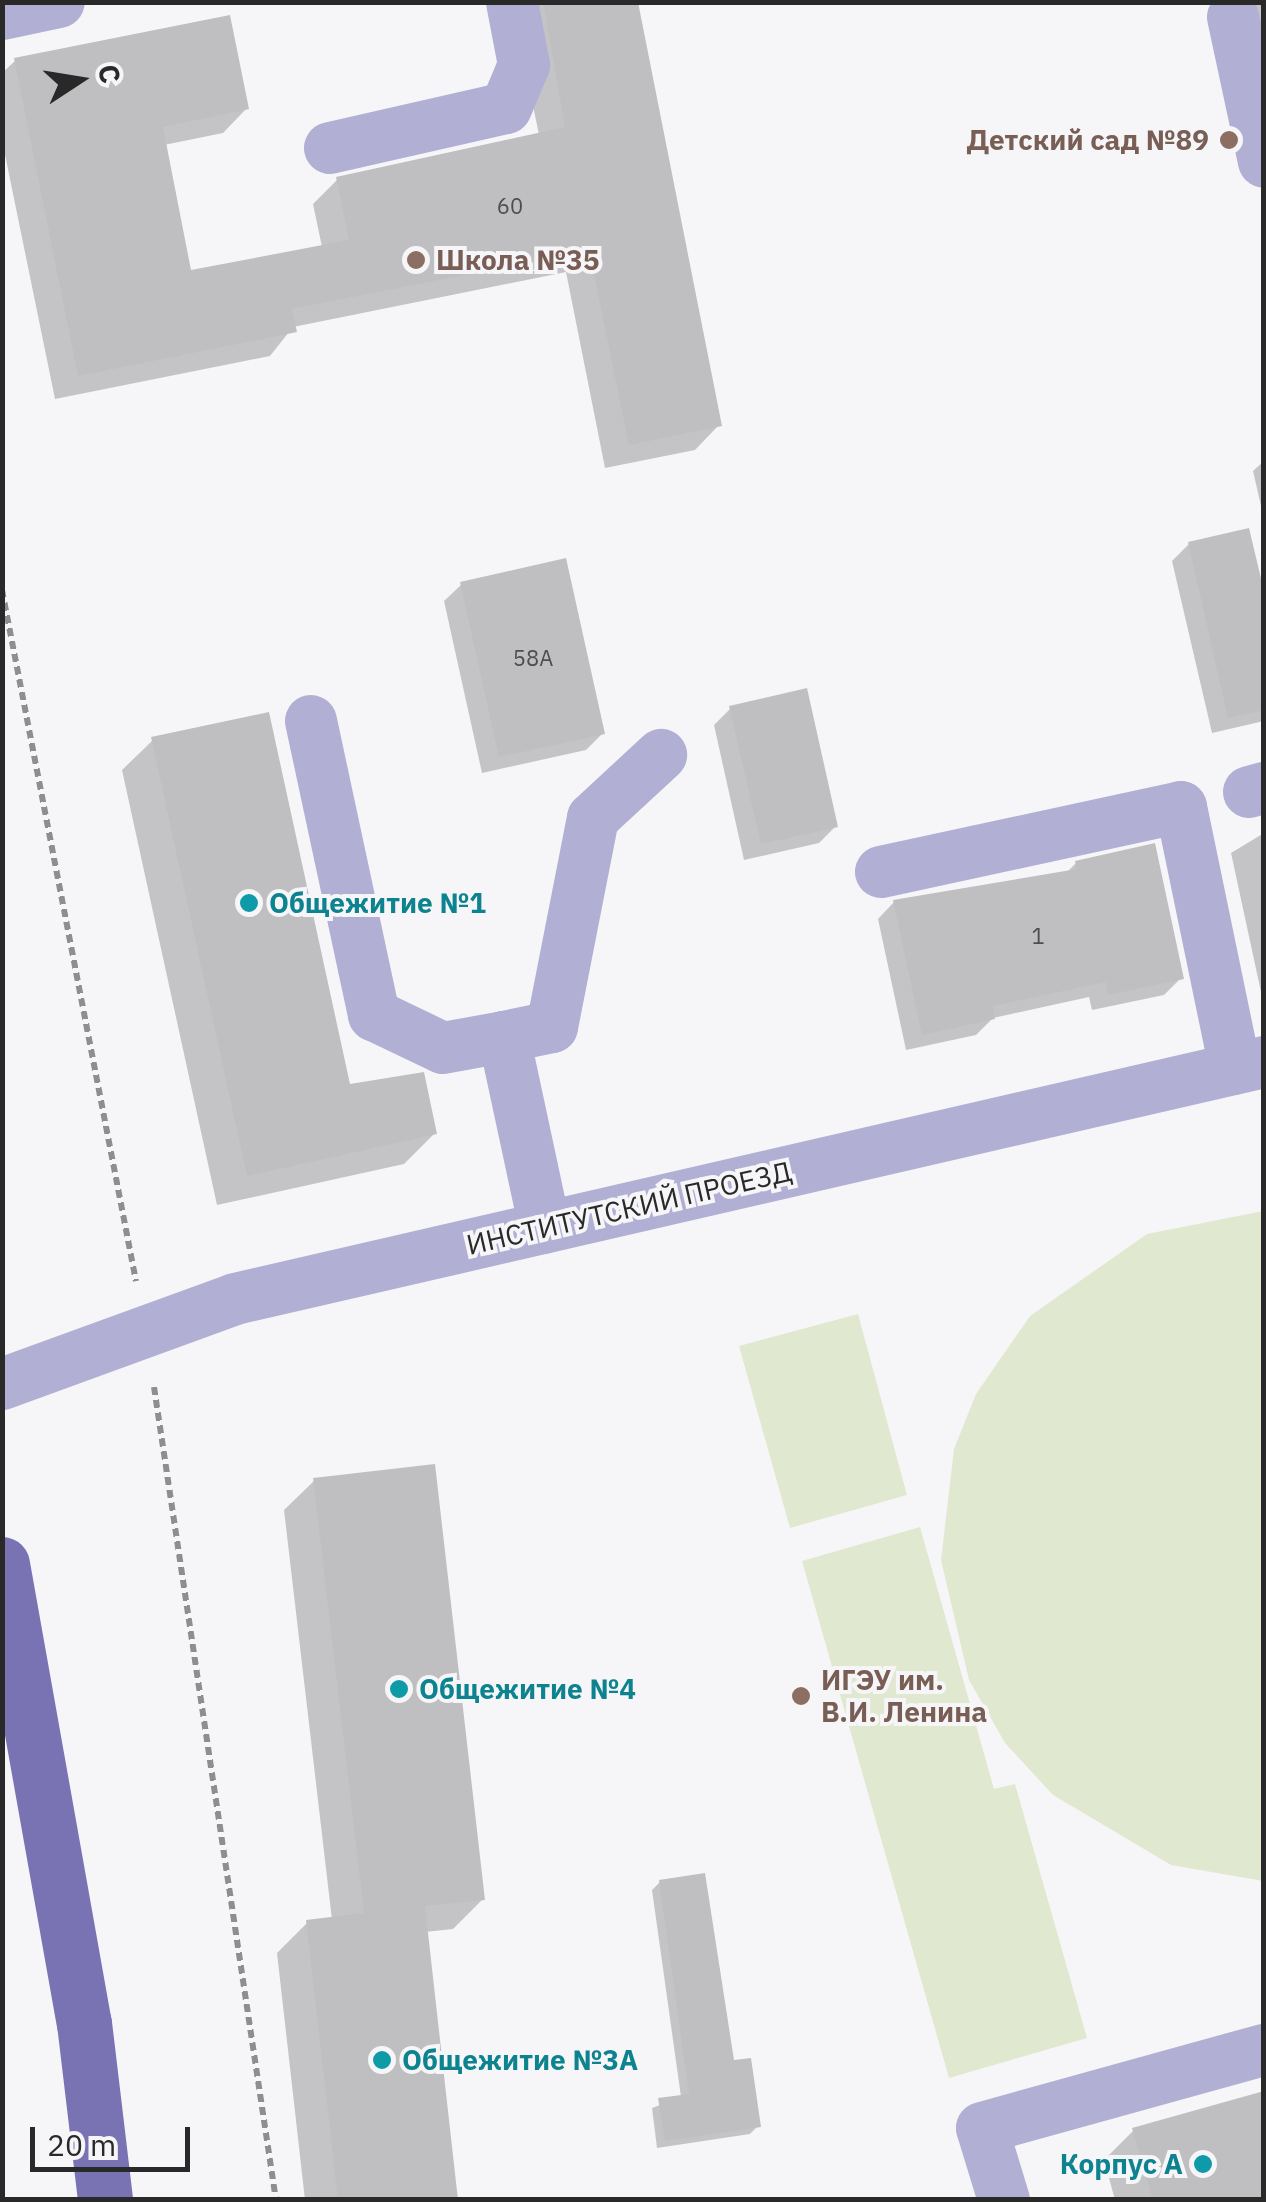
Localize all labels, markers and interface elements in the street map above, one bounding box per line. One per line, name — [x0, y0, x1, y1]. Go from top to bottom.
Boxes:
north arrow — [30, 30, 130, 130]
text: С — [90, 61, 130, 86]
place label: Детский сад №89 — [966, 123, 1209, 157]
marker: Детский сад №89 — [1218, 129, 1240, 151]
house number: 60 — [497, 193, 523, 219]
place label: Школа №35 — [436, 243, 600, 277]
marker: Школа №35 — [405, 249, 427, 271]
house number: 58А — [513, 645, 553, 671]
place label: Общежитие №1 — [269, 886, 486, 920]
marker: Общежитие №1 — [238, 892, 260, 914]
house number: 1 — [1031, 923, 1045, 949]
street label: ИНСТИТУТСКИЙ ПРОЕЗД — [463, 1154, 795, 1262]
place label: ИГЭУ им. В.И. Ленина — [821, 1663, 987, 1729]
place label: Общежитие №4 — [419, 1672, 636, 1706]
marker: Общежитие №4 — [388, 1678, 410, 1700]
marker: ИГЭУ им. В.И. Ленина — [790, 1685, 812, 1707]
place label: Общежитие №3А — [402, 2043, 638, 2077]
marker: Общежитие №3А — [371, 2049, 393, 2071]
scale bar — [35, 2107, 195, 2169]
text: 20 m — [47, 2125, 116, 2164]
place label: Корпус А — [1060, 2147, 1183, 2181]
marker: Корпус А — [1192, 2153, 1214, 2175]

